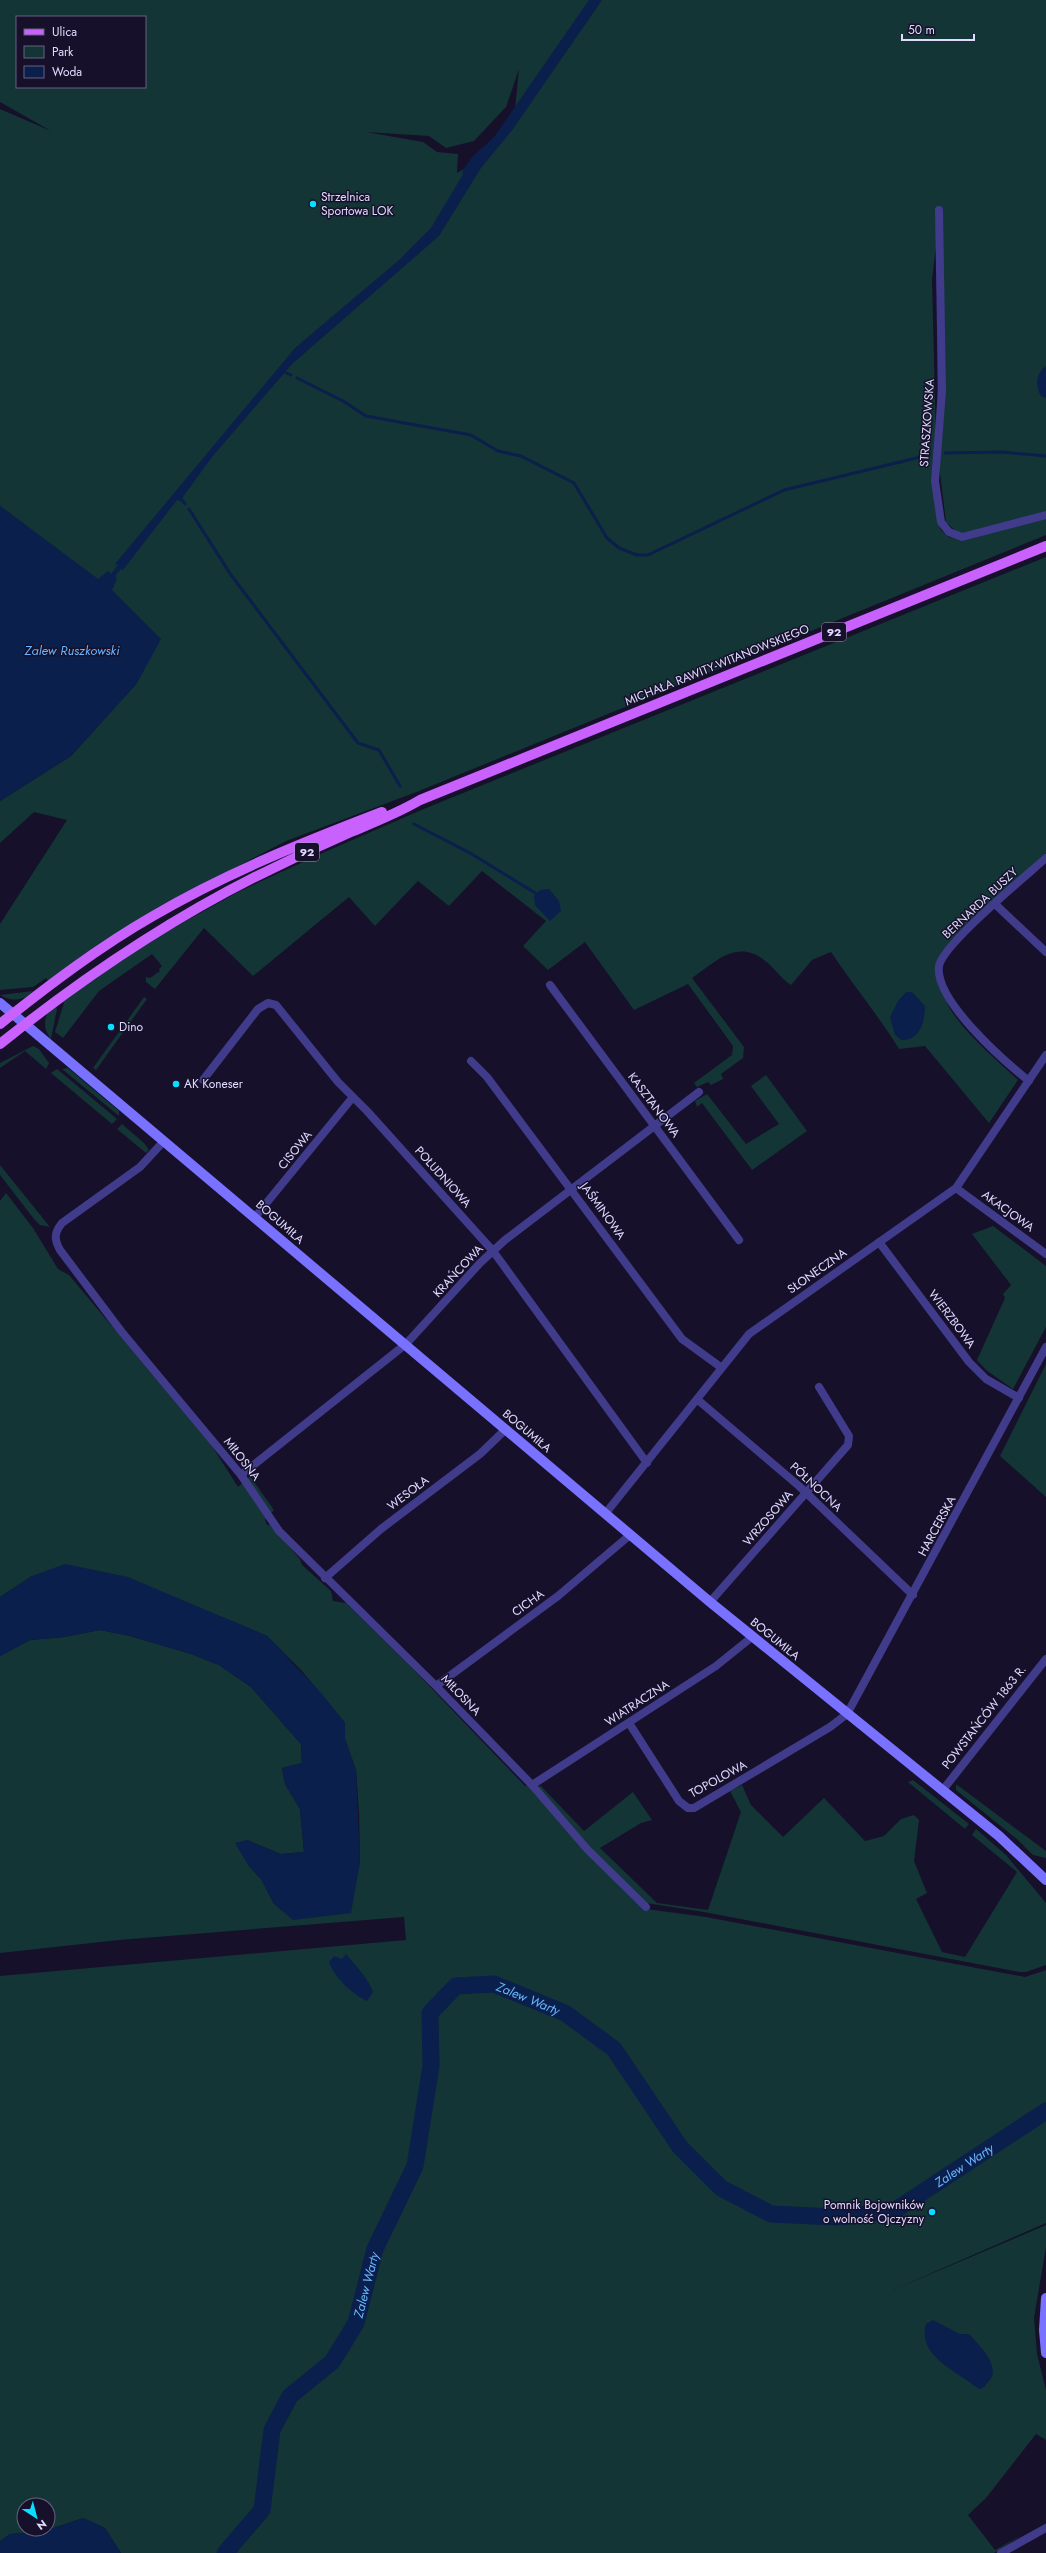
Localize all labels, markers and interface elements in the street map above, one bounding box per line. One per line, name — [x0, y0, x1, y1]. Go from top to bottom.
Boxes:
legend — [16, 16, 146, 88]
scale bar — [902, 16, 974, 42]
text: 50 m — [908, 21, 935, 39]
text: Ulica — [52, 23, 77, 41]
text: Park — [52, 43, 74, 61]
text: Woda — [52, 63, 82, 81]
place label: Strzelnica Sportowa LOK — [321, 188, 393, 220]
marker: Strzelnica Sportowa LOK — [308, 199, 318, 209]
street label: STRASZKOWSKA — [915, 378, 939, 468]
street label: MICHAŁA RAWITY-WITANOWSKIEGO — [622, 620, 812, 710]
road number: 92 — [822, 623, 846, 641]
water label: Zalew Ruszkowski — [24, 641, 120, 660]
road number: 92 — [295, 843, 319, 861]
street label: BERNARDA BUSZY — [938, 863, 1022, 943]
place label: Dino — [119, 1018, 144, 1036]
marker: Dino — [106, 1022, 116, 1032]
street label: KASZTANOWA — [623, 1069, 685, 1141]
place label: AK Koneser — [184, 1075, 244, 1093]
marker: AK Koneser — [171, 1079, 181, 1089]
street label: CISOWA — [274, 1127, 316, 1173]
street label: POŁUDNIOWA — [411, 1142, 476, 1212]
street label: JAŚMINOWA — [575, 1177, 630, 1243]
street label: AKACJOWA — [978, 1186, 1038, 1236]
street label: BOGUMIŁA — [252, 1196, 308, 1248]
street label: KRAŃCOWA — [429, 1240, 487, 1302]
street label: SŁONECZNA — [784, 1244, 850, 1298]
street label: WIERZBOWA — [924, 1286, 980, 1352]
street label: BOGUMIŁA — [498, 1405, 556, 1457]
street label: MIŁOSNA — [219, 1433, 265, 1485]
street label: PÓŁNOCNA — [786, 1458, 846, 1516]
street label: WESOŁA — [383, 1471, 433, 1515]
street label: WRZOSOWA — [739, 1486, 797, 1550]
street label: HARCERSKA — [914, 1493, 960, 1559]
street label: CICHA — [508, 1585, 548, 1621]
street label: BOGUMIŁA — [746, 1613, 804, 1665]
street label: POWSTAŃCÓW 1863 R. — [938, 1661, 1030, 1773]
street label: MIŁOSNA — [437, 1670, 485, 1720]
street label: WIATRACZNA — [601, 1675, 673, 1731]
street label: TOPOLOWA — [686, 1756, 750, 1802]
water label: Zalew Warty — [493, 1976, 564, 2020]
water label: Zalew Warty — [930, 2138, 998, 2192]
place label: Pomnik Bojowników o wolność Ojczyzny — [823, 2196, 925, 2228]
marker: Pomnik Bojowników o wolność Ojczyzny — [927, 2207, 937, 2217]
water label: Zalew Warty — [348, 2249, 384, 2321]
north arrow — [16, 2497, 56, 2537]
text: N — [34, 2516, 50, 2534]

